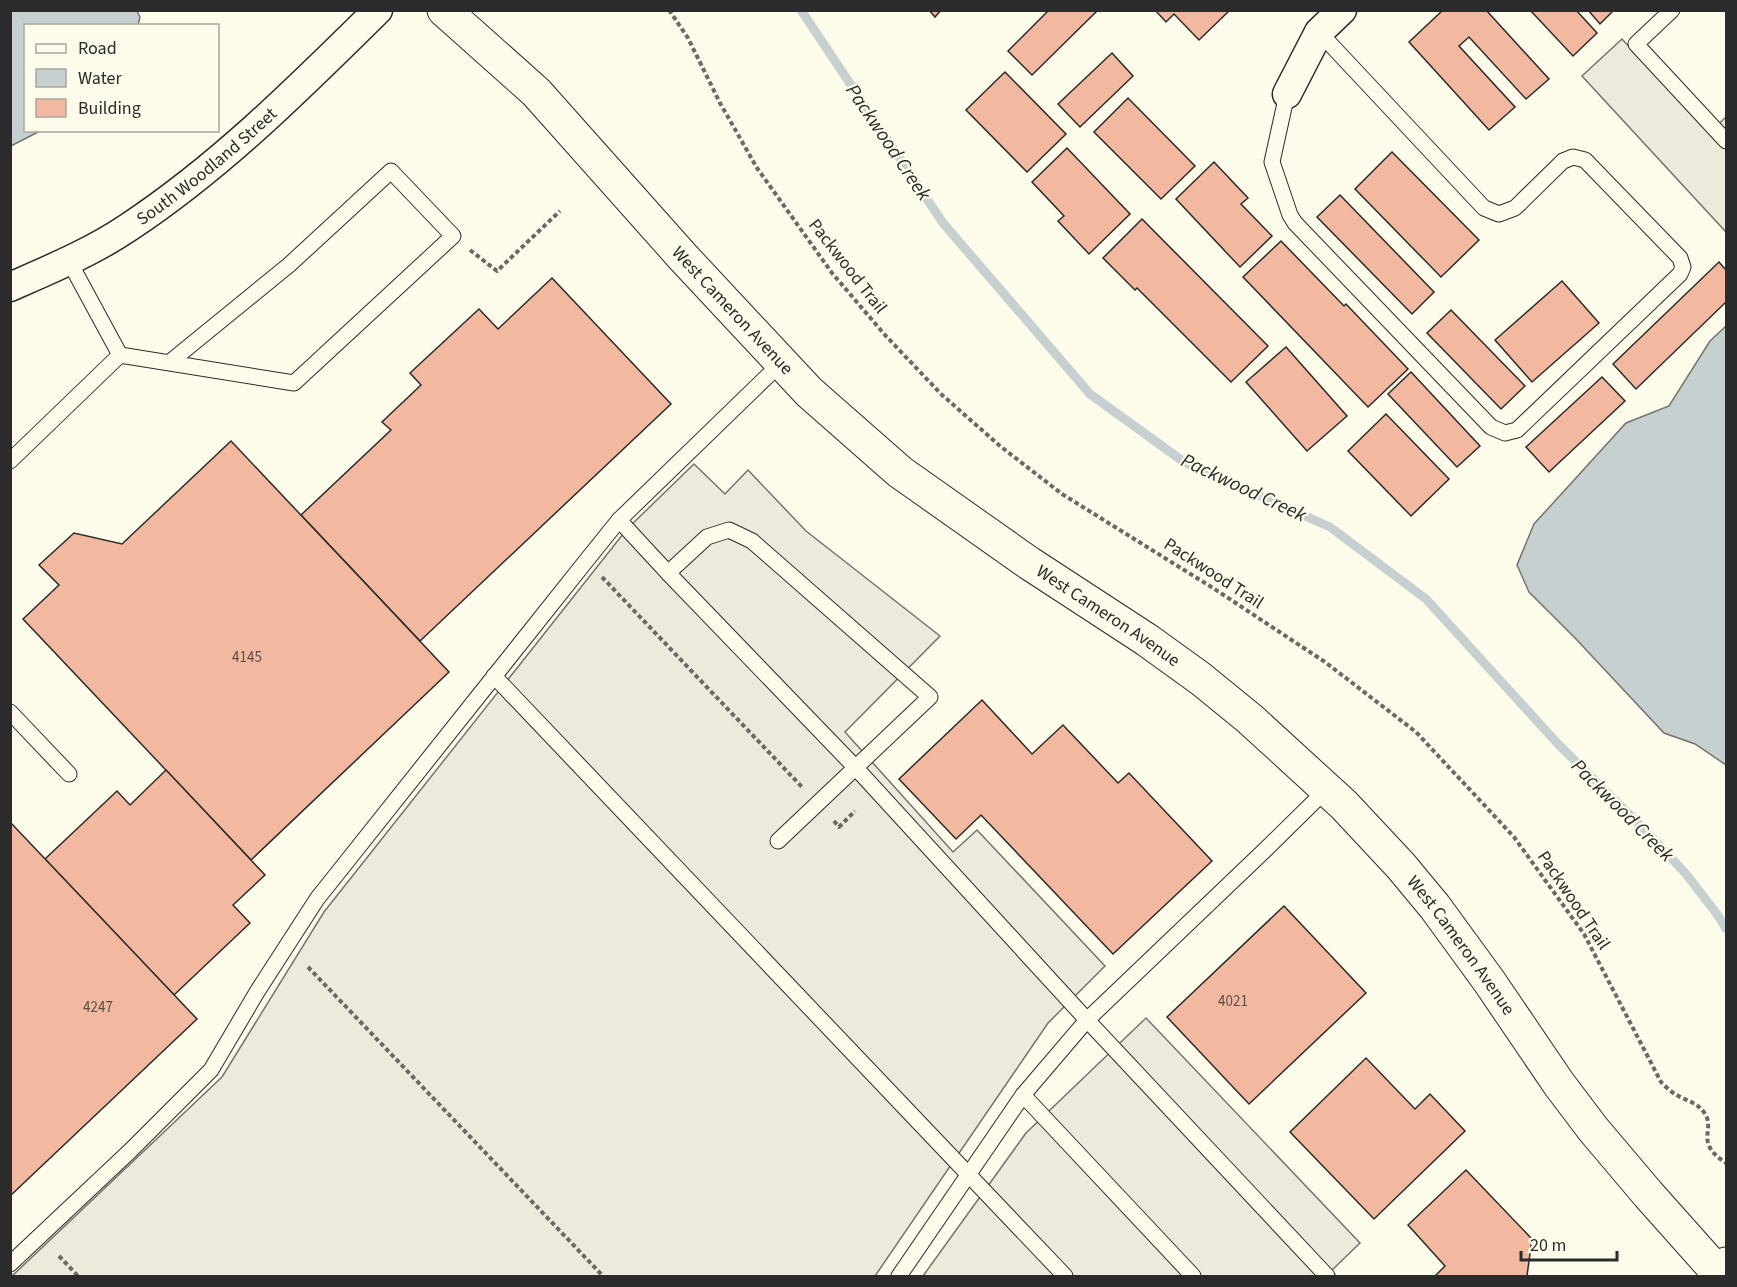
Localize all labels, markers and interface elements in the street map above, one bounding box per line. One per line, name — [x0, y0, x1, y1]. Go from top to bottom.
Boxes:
legend — [24, 24, 219, 132]
text: Road — [78, 36, 117, 61]
text: Water — [78, 66, 122, 91]
water label: Packwood Creek — [839, 79, 938, 207]
text: Building — [78, 96, 141, 121]
street label: South Woodland Street — [132, 102, 283, 231]
street label: Packwood Trail — [803, 214, 893, 319]
street label: West Cameron Avenue — [666, 241, 799, 381]
water label: Packwood Creek — [1176, 447, 1311, 529]
street label: Packwood Trail — [1159, 532, 1268, 615]
street label: West Cameron Avenue — [1031, 559, 1185, 673]
house number: 4145 — [232, 647, 262, 668]
water label: Packwood Creek — [1565, 753, 1680, 869]
street label: Packwood Trail — [1531, 846, 1616, 955]
street label: West Cameron Avenue — [1401, 870, 1521, 1020]
house number: 4021 — [1218, 991, 1248, 1012]
house number: 4247 — [83, 997, 113, 1018]
scale bar — [1521, 1224, 1617, 1262]
text: 20 m — [1530, 1233, 1566, 1258]

